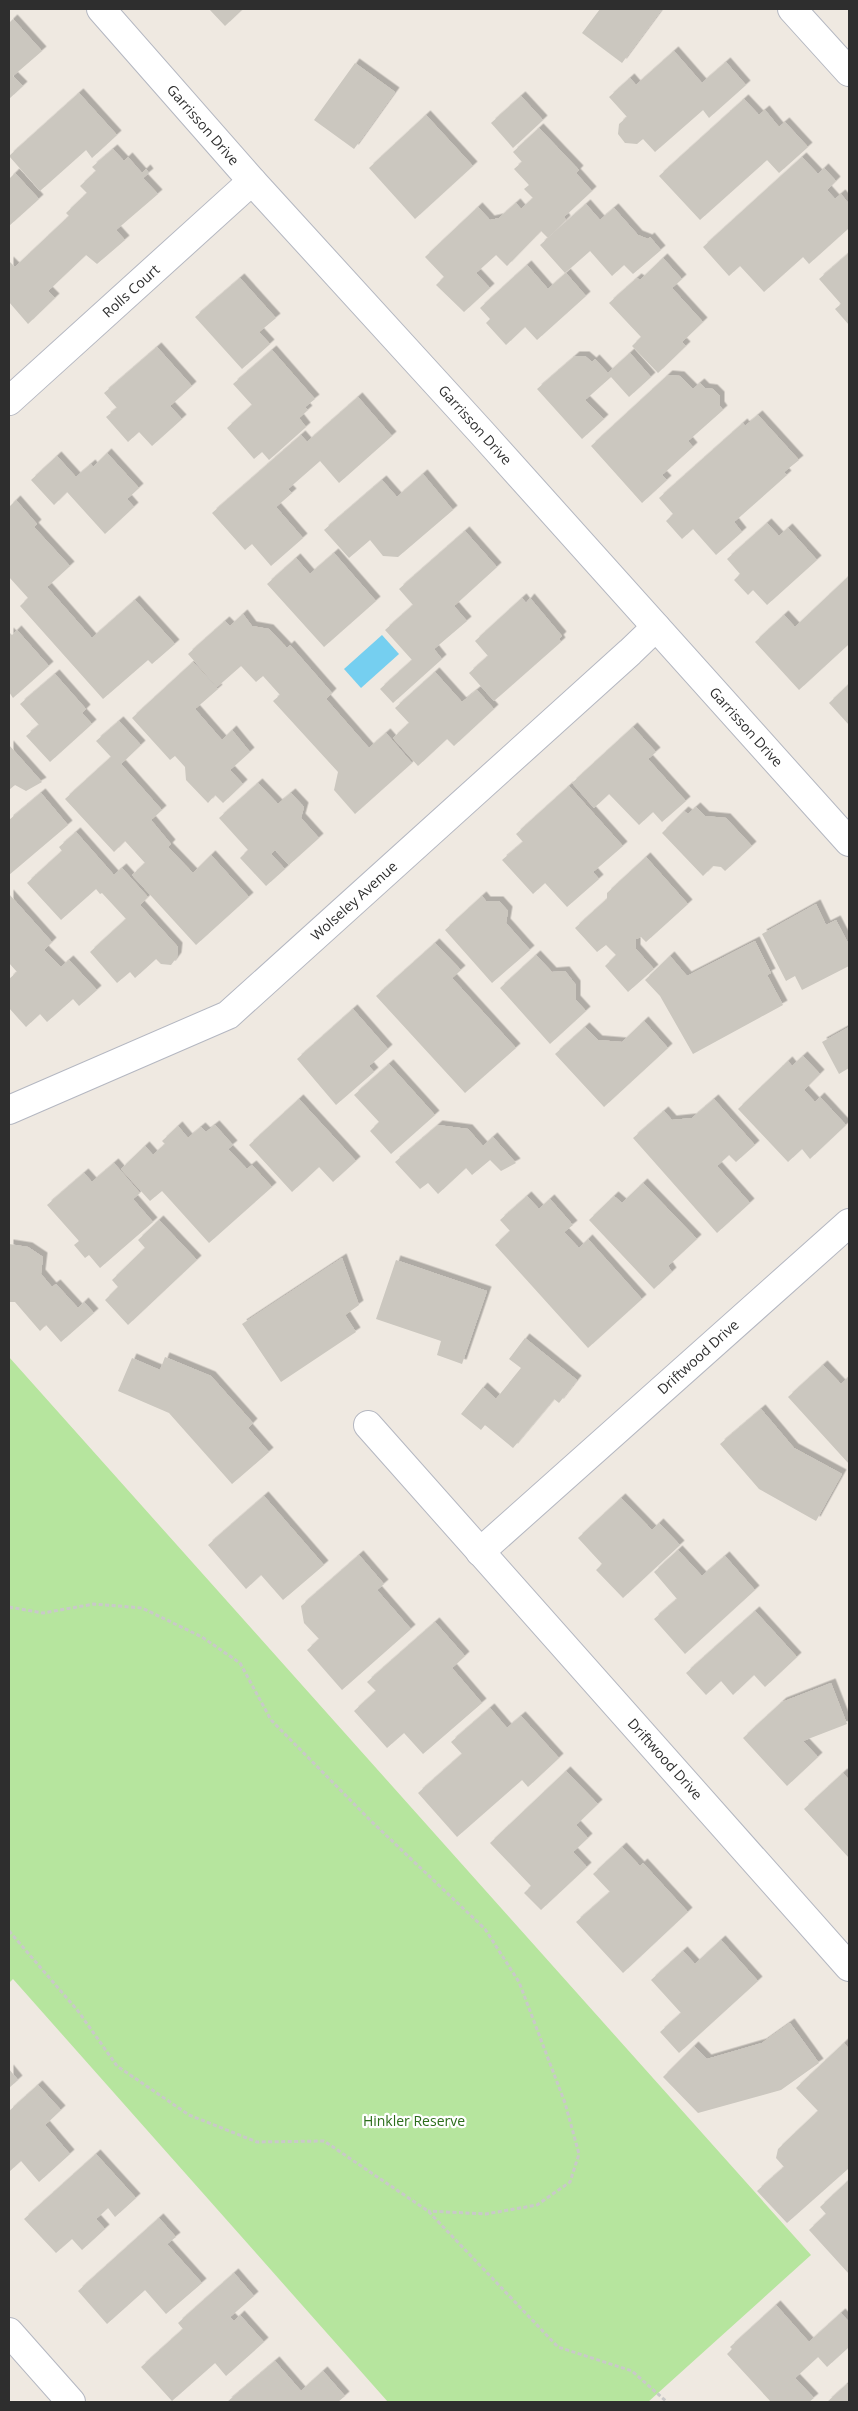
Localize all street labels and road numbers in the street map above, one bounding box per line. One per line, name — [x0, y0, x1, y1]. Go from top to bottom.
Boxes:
street label: Garrisson Drive — [163, 80, 244, 169]
street label: Rolls Court — [98, 260, 163, 321]
street label: Garrisson Drive — [434, 381, 516, 469]
street label: Garrisson Drive — [705, 683, 787, 771]
street label: Wolseley Avenue — [306, 857, 401, 945]
street label: Driftwood Drive — [653, 1315, 742, 1398]
street label: Driftwood Drive — [624, 1714, 707, 1803]

